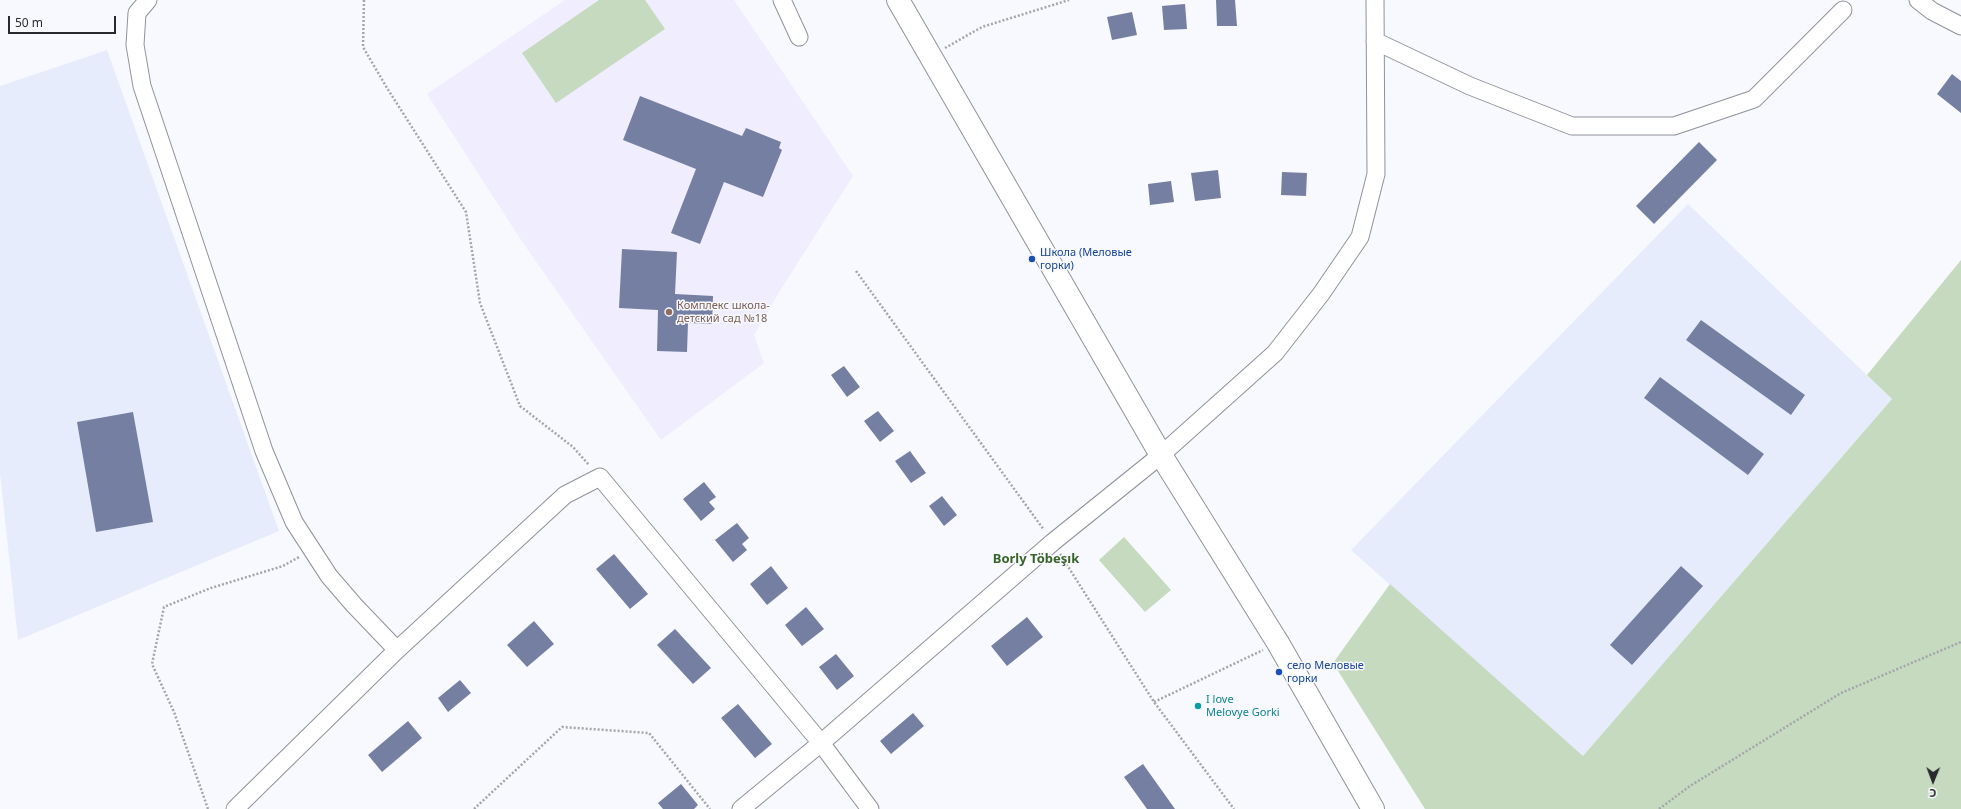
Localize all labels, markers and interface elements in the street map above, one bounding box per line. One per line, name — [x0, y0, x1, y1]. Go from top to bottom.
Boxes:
scale bar — [10, 8, 118, 34]
text: 50 m — [15, 14, 43, 31]
place label: Школа (Меловые горки) — [1040, 246, 1132, 272]
marker: Школа (Меловые горки) — [1027, 254, 1037, 264]
place label: Комплекс школа- детский сад №18 — [677, 299, 770, 325]
marker: Комплекс школа- детский сад №18 — [664, 307, 674, 317]
district label: Borly Töbeşık — [993, 551, 1079, 567]
place label: село Меловые горки — [1287, 659, 1364, 685]
marker: село Меловые горки — [1274, 667, 1284, 677]
place label: I love Melovye Gorki — [1206, 693, 1280, 719]
marker: I love Melovye Gorki — [1193, 701, 1203, 711]
north arrow — [1913, 761, 1953, 801]
text: С — [1929, 786, 1936, 801]

